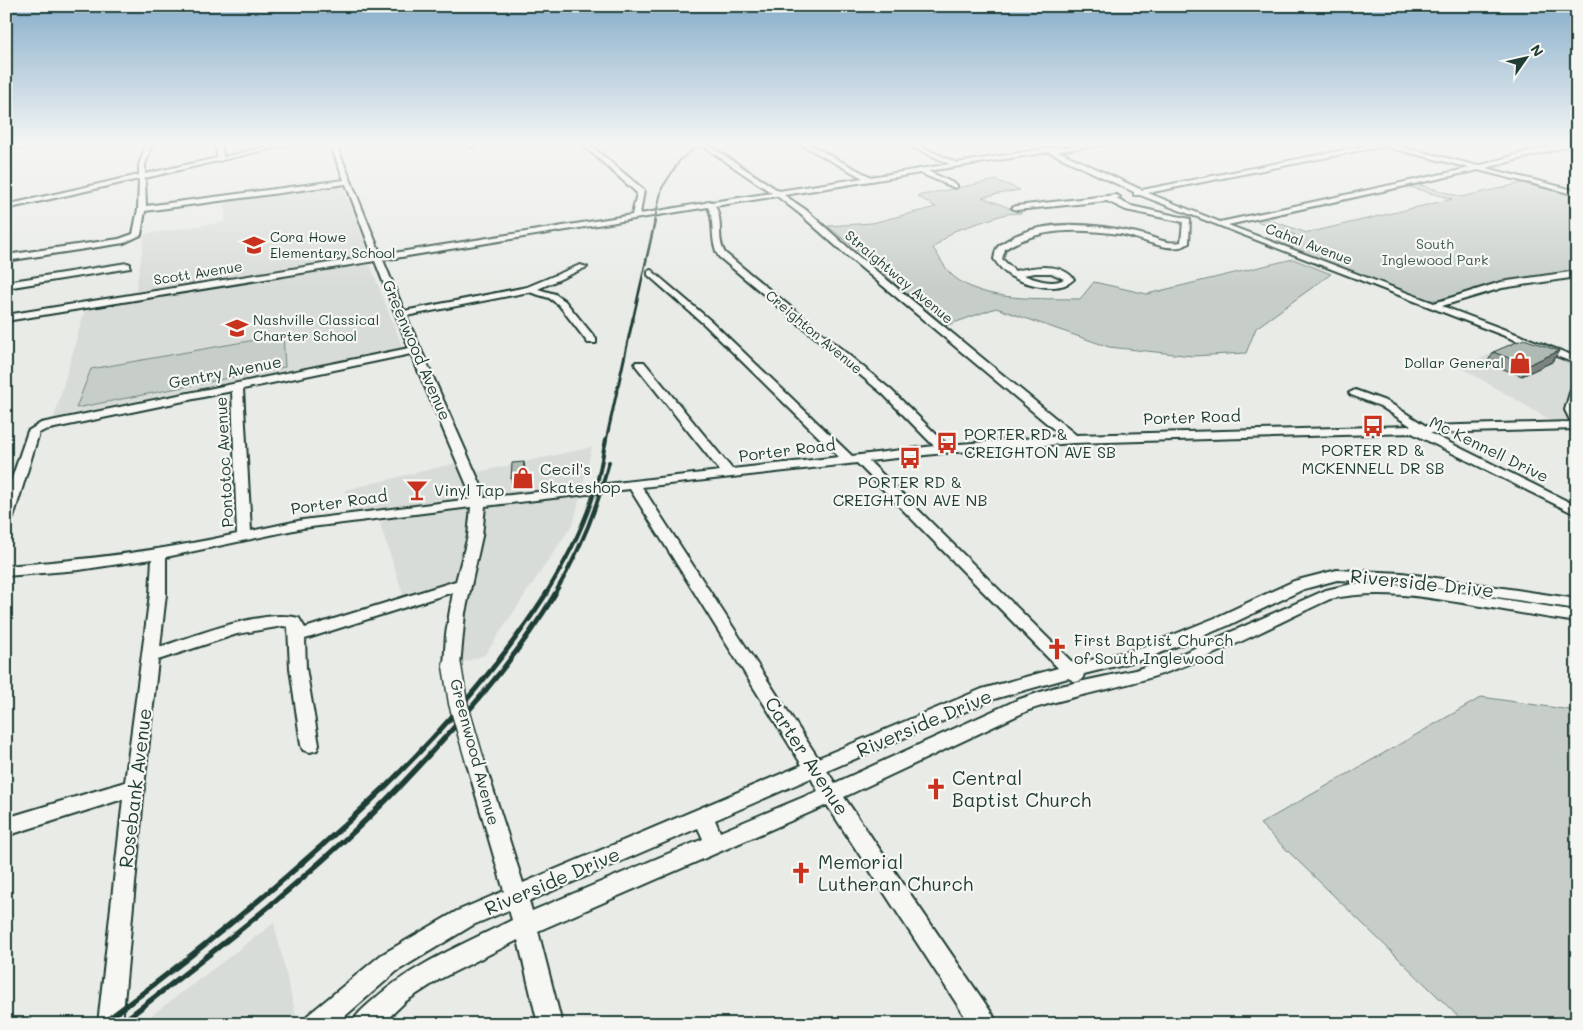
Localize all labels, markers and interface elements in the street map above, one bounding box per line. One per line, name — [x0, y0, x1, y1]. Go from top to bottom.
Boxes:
north arrow — [1500, 32, 1550, 82]
text: N — [1526, 41, 1548, 60]
street label: Cahal Avenue — [1263, 218, 1355, 269]
street label: Straightway Avenue — [841, 226, 958, 328]
place label: Cora Howe Elementary School — [270, 227, 396, 262]
school or university icon: Cora Howe Elementary School — [241, 232, 267, 258]
park label: South Inglewood Park — [1382, 234, 1488, 269]
street label: Scott Avenue — [152, 256, 244, 289]
street label: Greenwood Avenue — [378, 276, 457, 423]
street label: Creighton Avenue — [762, 285, 867, 378]
place label: Nashville Classical Charter School — [253, 310, 379, 345]
school or university icon: Nashville Classical Charter School — [224, 315, 250, 341]
street label: Gentry Avenue — [167, 350, 283, 393]
shop icon: Dollar General — [1507, 350, 1533, 376]
place label: Dollar General — [1404, 353, 1504, 372]
street label: Pontotoc Avenue — [210, 396, 237, 528]
street label: Porter Road — [1143, 404, 1241, 429]
street label: Mc Kennell Drive — [1426, 411, 1552, 486]
bus stop icon: PORTER RD & MCKENNELL DR SB — [1360, 413, 1386, 439]
place label: PORTER RD & CREIGHTON AVE SB — [964, 423, 1116, 462]
bus stop icon: PORTER RD & CREIGHTON AVE SB — [934, 430, 960, 456]
street label: Porter Road — [737, 433, 836, 466]
place label: PORTER RD & MCKENNELL DR SB — [1301, 439, 1445, 478]
bus stop icon: PORTER RD & CREIGHTON AVE NB — [897, 445, 923, 471]
place label: Cecil's Skateshop — [540, 458, 621, 497]
shop icon: Cecil's Skateshop — [510, 465, 536, 491]
place label: PORTER RD & CREIGHTON AVE NB — [833, 471, 987, 510]
bar icon: Vinyl Tap — [404, 477, 430, 503]
place label: Vinyl Tap — [434, 479, 504, 500]
street label: Porter Road — [289, 484, 389, 519]
street label: Riverside Drive — [1349, 563, 1495, 602]
place label: First Baptist Church of South Inglewood — [1074, 629, 1233, 668]
church icon: First Baptist Church of South Inglewood — [1044, 636, 1070, 662]
street label: Greenwood Avenue — [446, 676, 505, 827]
street label: Riverside Drive — [852, 683, 995, 762]
street label: Carter Avenue — [760, 692, 855, 820]
street label: Rosebank Avenue — [112, 707, 157, 869]
place label: Central Baptist Church — [952, 765, 1091, 812]
church icon: Central Baptist Church — [923, 776, 949, 802]
street label: Riverside Drive — [480, 841, 623, 920]
place label: Memorial Lutheran Church — [818, 849, 973, 896]
church icon: Memorial Lutheran Church — [788, 860, 814, 886]

